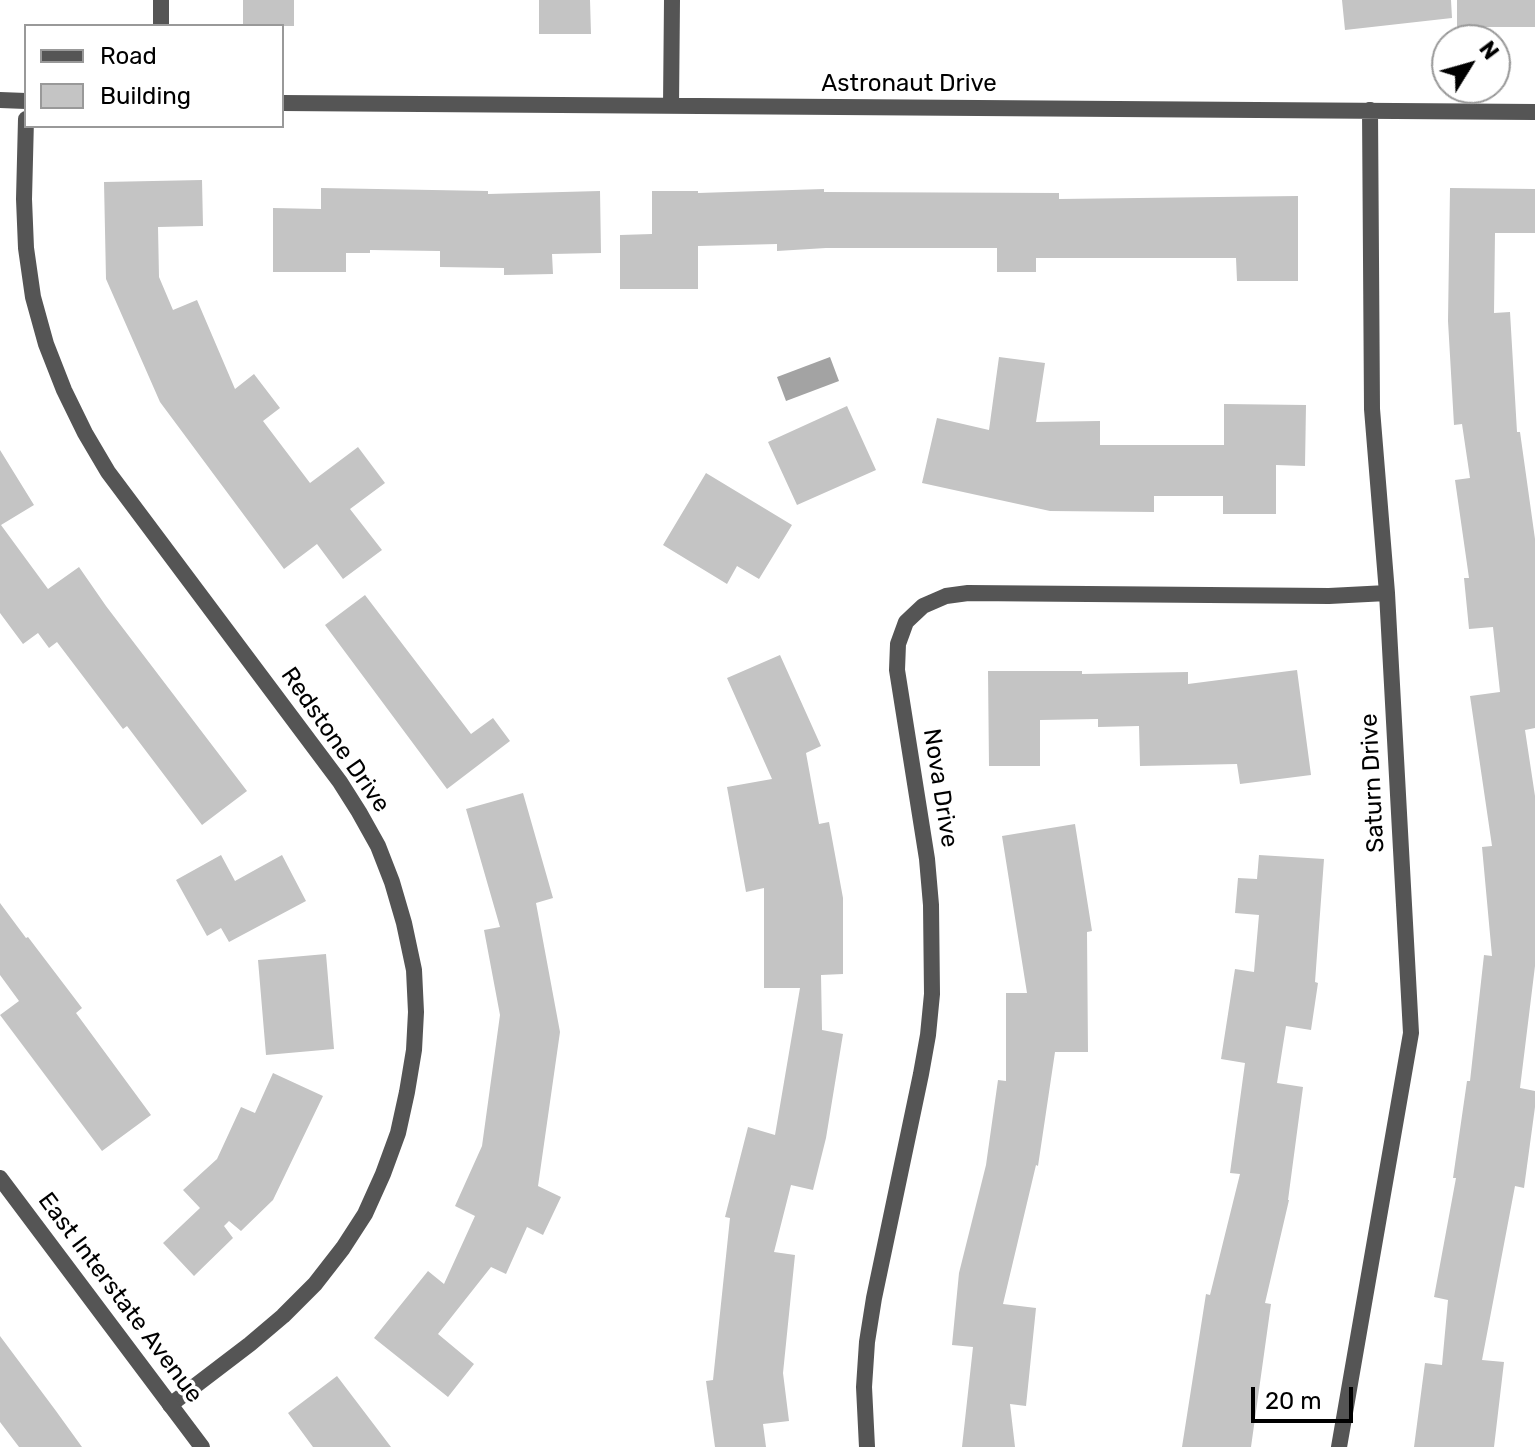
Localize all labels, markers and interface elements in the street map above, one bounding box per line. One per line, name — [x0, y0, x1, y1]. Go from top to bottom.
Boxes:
legend — [24, 24, 284, 128]
north arrow — [1431, 24, 1511, 104]
text: N — [1473, 36, 1505, 65]
text: Road — [100, 42, 157, 70]
street label: Astronaut Drive — [821, 70, 997, 98]
text: Building — [100, 82, 191, 110]
street label: Redstone Drive — [274, 662, 396, 818]
street label: Saturn Drive — [1355, 713, 1391, 853]
street label: Nova Drive — [916, 727, 964, 849]
street label: East Interstate Avenue — [32, 1187, 208, 1409]
scale bar — [1255, 1371, 1357, 1421]
text: 20 m — [1265, 1387, 1322, 1415]

